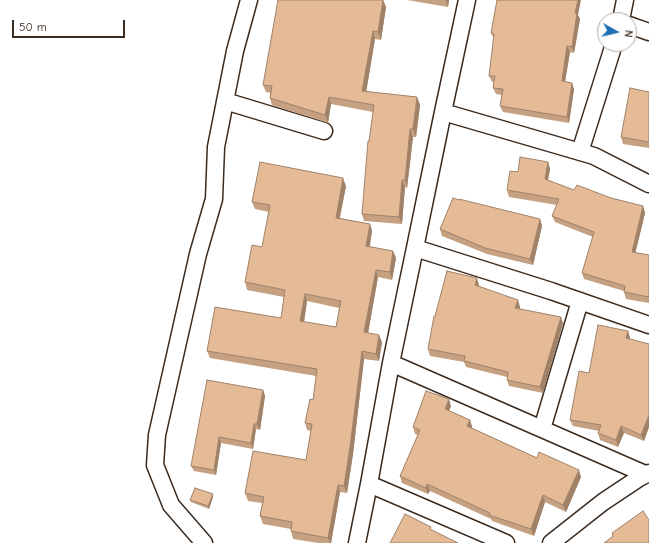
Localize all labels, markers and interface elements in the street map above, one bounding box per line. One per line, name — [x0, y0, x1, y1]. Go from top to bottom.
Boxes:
scale bar — [14, 12, 127, 38]
north arrow — [597, 12, 637, 52]
text: 50 m — [19, 20, 47, 34]
text: N — [621, 29, 635, 38]

